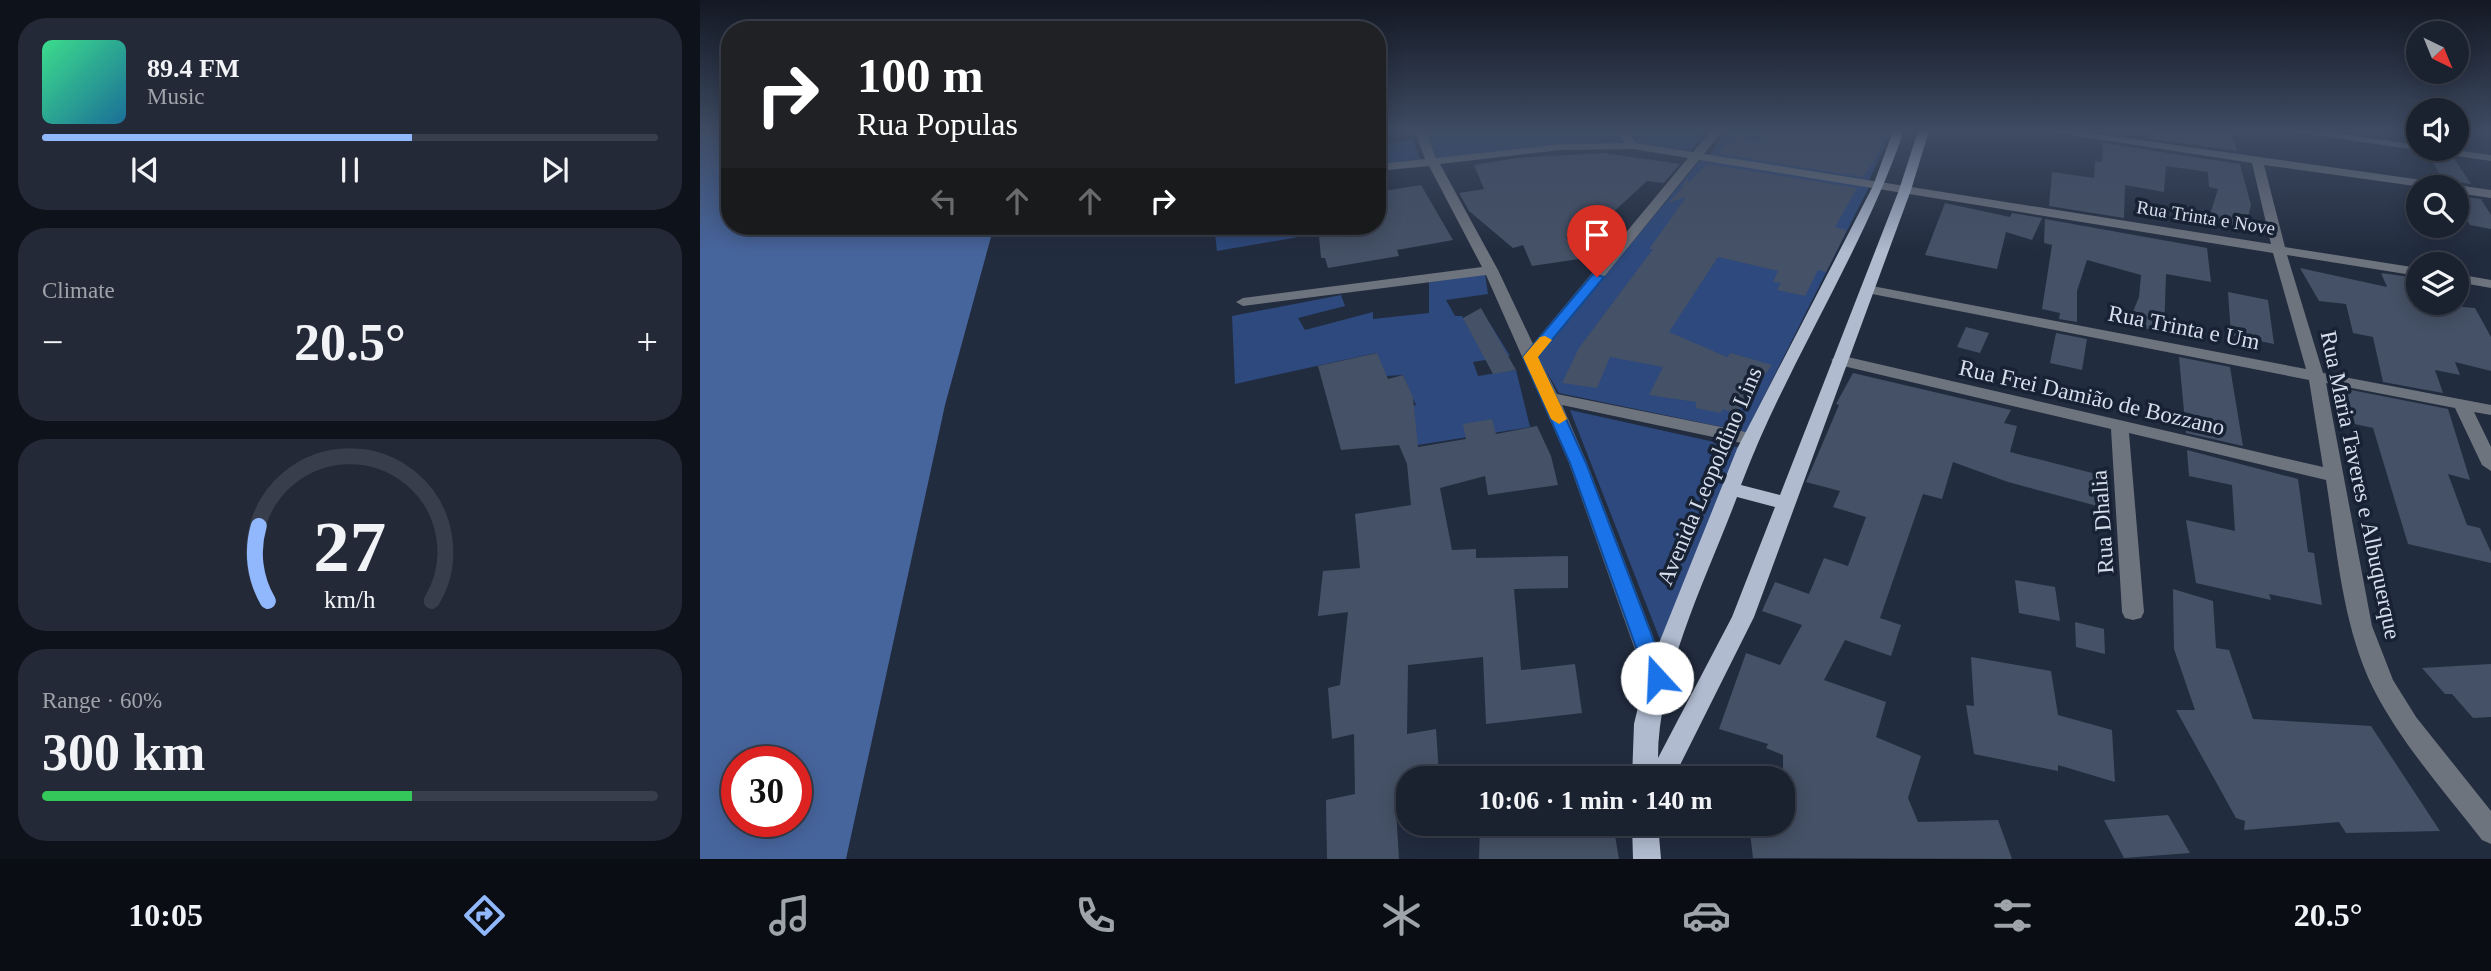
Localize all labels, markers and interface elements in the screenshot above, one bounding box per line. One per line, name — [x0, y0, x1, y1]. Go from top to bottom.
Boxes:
north arrow — [2406, 21, 2469, 84]
map controls — [2406, 21, 2469, 315]
text: 100 m — [857, 48, 984, 103]
icon: right — [742, 49, 833, 140]
text: 89.4 FM — [147, 54, 239, 83]
text: Music — [147, 84, 205, 109]
button: sound — [2406, 98, 2469, 161]
text: Rua Populas — [857, 106, 1018, 142]
icon: previous — [126, 151, 164, 189]
icon: pause — [331, 151, 369, 189]
icon: next — [536, 151, 574, 189]
button: search — [2406, 175, 2469, 238]
icon: left — [925, 182, 963, 220]
icon: ahead — [998, 182, 1036, 220]
icon: ahead — [1071, 182, 1109, 220]
icon: right — [1144, 182, 1182, 220]
street label: Rua Trinta e Nove — [2135, 196, 2277, 239]
pin — [1567, 205, 1627, 277]
icon: arrive — [1578, 216, 1616, 254]
button: layers — [2406, 252, 2469, 315]
text: Climate — [42, 278, 115, 303]
street label: Rua Trinta e Um — [2106, 301, 2262, 354]
text: 20.5° — [294, 314, 406, 371]
text: − — [42, 321, 63, 363]
text: + — [637, 321, 658, 363]
street label: Rua Maria Taveres e Albuquerque — [2316, 329, 2405, 642]
street label: Rua Frei Damião de Bozzano — [1957, 355, 2227, 440]
street label: Avenida Leopoldino Lins — [1652, 363, 1767, 589]
street label: Rua Dhalia — [2086, 469, 2119, 575]
text: 27 — [314, 506, 386, 587]
text: km/h — [324, 585, 376, 612]
position arrow — [1620, 641, 1694, 715]
text: Range · 60% — [42, 688, 162, 713]
text: 300 km — [42, 724, 205, 781]
speed limit sign: 30 — [721, 746, 812, 837]
text: 10:06 · 1 min · 140 m — [1479, 786, 1713, 815]
icon: directions — [460, 891, 509, 940]
icon: music — [765, 891, 814, 940]
icon: phone — [1071, 891, 1120, 940]
icon: climate — [1377, 891, 1426, 940]
icon: car — [1682, 891, 1731, 940]
icon: filters — [1988, 891, 2037, 940]
text: 10:05 — [128, 897, 203, 933]
text: 20.5° — [2294, 897, 2363, 933]

